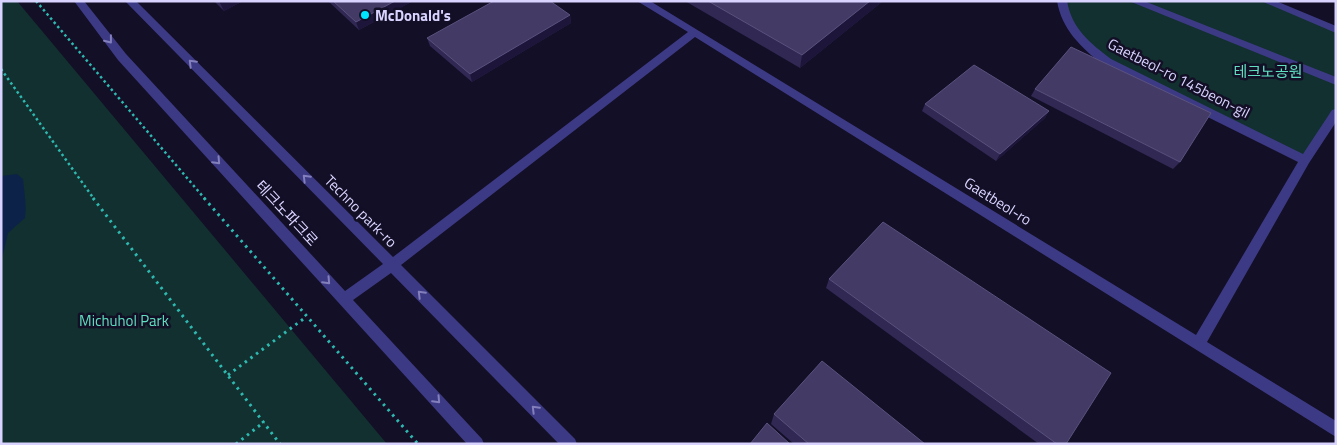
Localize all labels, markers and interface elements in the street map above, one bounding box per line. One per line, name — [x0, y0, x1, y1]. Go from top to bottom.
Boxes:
place label: McDonald's — [375, 4, 451, 27]
marker: McDonald's — [359, 9, 371, 21]
street label: Gaetbeol-ro 145beon-gil — [1104, 32, 1254, 124]
one-way arrow — [103, 34, 111, 43]
one-way arrow — [188, 60, 197, 69]
park label: 테크노공원 — [1233, 60, 1303, 83]
one-way arrow — [211, 155, 220, 164]
street label: Techno park-ro — [319, 169, 403, 253]
street label: Gaetbeol-ro — [960, 171, 1036, 231]
street label: 테크노파크로 — [250, 175, 324, 251]
one-way arrow — [303, 175, 312, 184]
one-way arrow — [321, 275, 330, 284]
one-way arrow — [418, 290, 427, 299]
park label: Michuhol Park — [79, 309, 169, 332]
one-way arrow — [431, 395, 440, 404]
one-way arrow — [532, 406, 541, 415]

